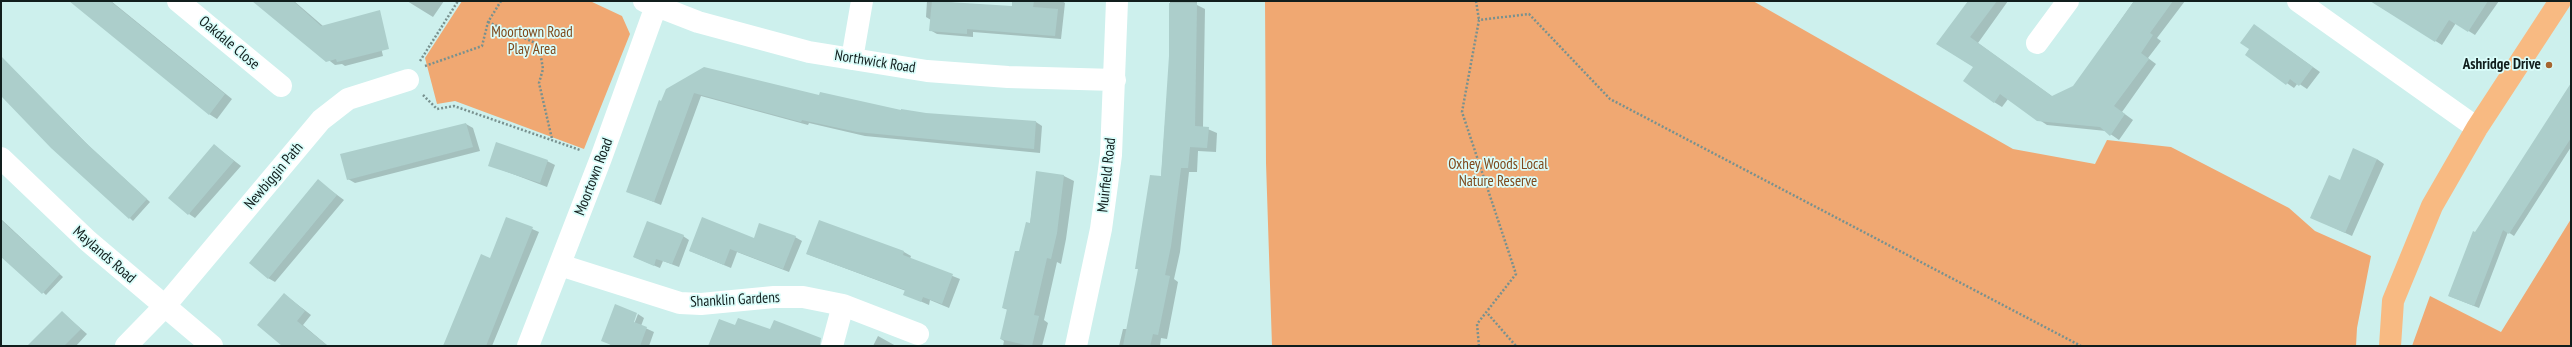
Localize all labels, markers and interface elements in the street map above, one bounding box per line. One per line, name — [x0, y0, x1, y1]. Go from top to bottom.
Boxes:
street label: Oakdale Close — [195, 12, 263, 74]
park label: Moortown Road Play Area — [491, 24, 573, 59]
street label: Northwick Road — [833, 47, 917, 77]
place label: Ashridge Drive — [2463, 56, 2541, 74]
marker: Ashridge Drive — [2544, 60, 2554, 70]
street label: Moortown Road — [571, 136, 617, 218]
street label: Muirfield Road — [1094, 137, 1120, 213]
street label: Newbiggin Path — [241, 139, 307, 213]
park label: Oxhey Woods Local Nature Reserve — [1448, 156, 1548, 191]
street label: Maylands Road — [69, 223, 139, 287]
street label: Shanklin Gardens — [690, 289, 780, 311]

